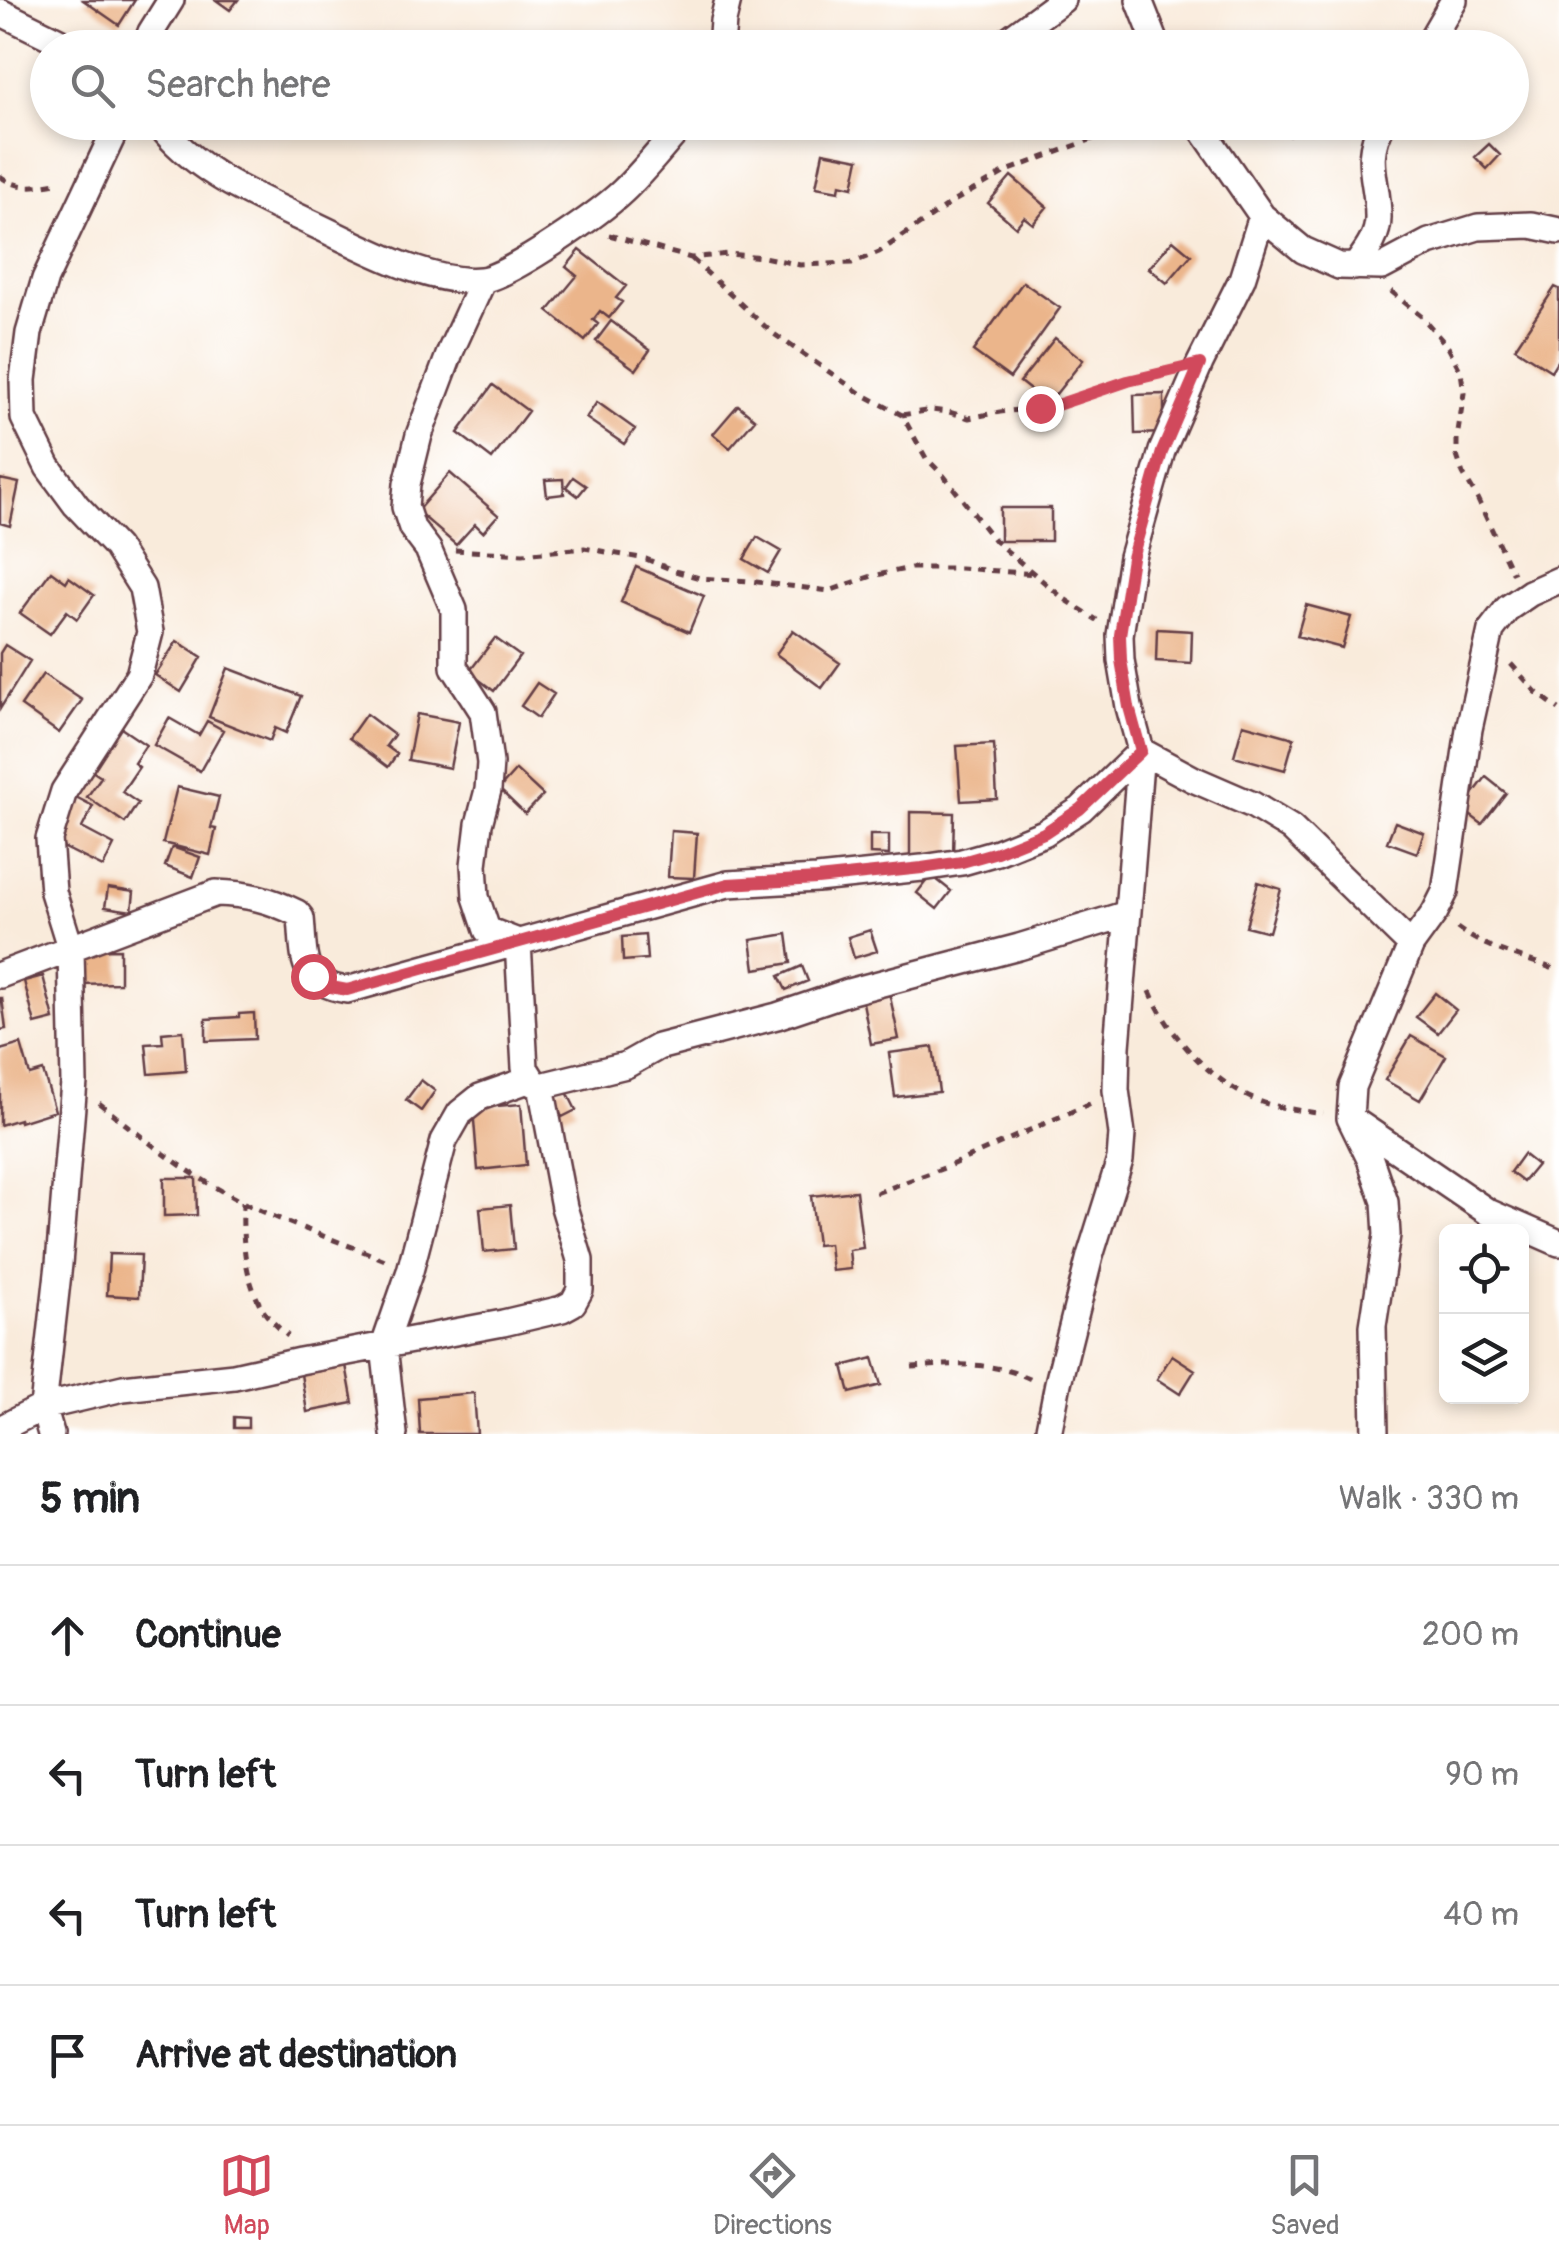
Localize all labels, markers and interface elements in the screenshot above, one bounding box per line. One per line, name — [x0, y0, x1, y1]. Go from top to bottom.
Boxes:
search box — [30, 30, 1529, 140]
icon: search — [65, 58, 120, 113]
text: Search here — [145, 61, 331, 109]
route end — [1018, 386, 1064, 432]
route start — [291, 954, 337, 1000]
map controls — [1439, 1224, 1529, 1404]
button: locate — [1439, 1224, 1529, 1314]
button: layers — [1439, 1314, 1529, 1404]
text: 5 min — [40, 1473, 140, 1525]
text: Walk · 330 m — [1339, 1479, 1519, 1519]
icon: ahead — [40, 1608, 95, 1663]
text: Continue — [135, 1611, 281, 1659]
text: 200 m — [1422, 1615, 1519, 1655]
icon: left — [40, 1748, 95, 1803]
text: Turn left — [135, 1751, 276, 1799]
text: 90 m — [1445, 1755, 1519, 1795]
icon: left — [40, 1888, 95, 1943]
text: Turn left — [135, 1891, 276, 1939]
text: 40 m — [1443, 1895, 1519, 1935]
icon: arrive — [40, 2028, 95, 2083]
text: Arrive at destination — [135, 2031, 457, 2079]
tab: Map — [219, 2148, 274, 2243]
tab: Directions — [713, 2148, 832, 2243]
tab: Saved — [1270, 2148, 1340, 2243]

